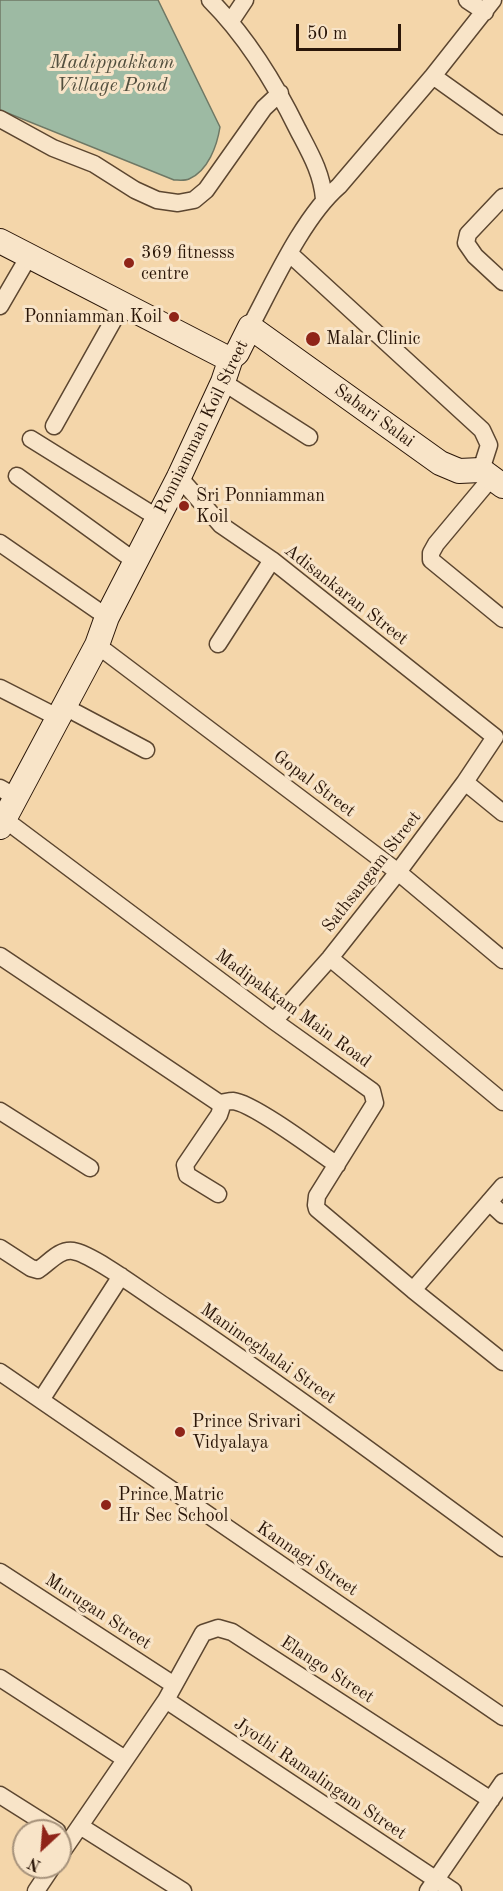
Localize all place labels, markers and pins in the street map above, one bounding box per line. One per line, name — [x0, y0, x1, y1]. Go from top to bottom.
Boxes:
place label: 369 fitnesss centre — [141, 242, 235, 284]
marker: 369 fitnesss centre — [122, 256, 136, 270]
place label: Ponniamman Koil — [24, 306, 162, 328]
marker: Ponniamman Koil — [167, 310, 181, 324]
place label: Malar Clinic — [326, 328, 420, 350]
marker: Malar Clinic — [304, 330, 322, 348]
place label: Sri Ponniamman Koil — [196, 485, 325, 528]
marker: Sri Ponniamman Koil — [177, 499, 191, 513]
place label: Prince Srivari Vidyalaya — [192, 1411, 301, 1454]
marker: Prince Srivari Vidyalaya — [173, 1425, 187, 1439]
place label: Prince Matric Hr Sec School — [118, 1484, 228, 1526]
marker: Prince Matric Hr Sec School — [99, 1498, 113, 1512]

